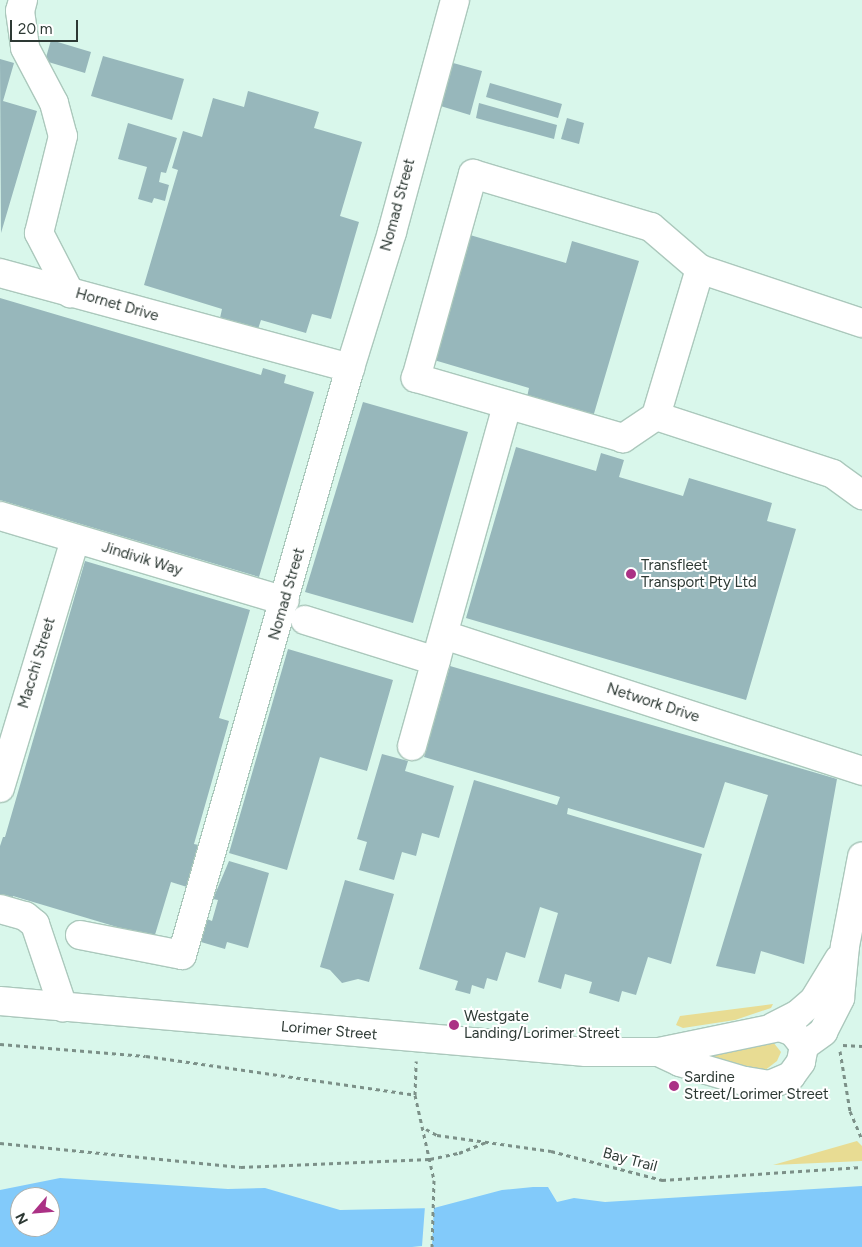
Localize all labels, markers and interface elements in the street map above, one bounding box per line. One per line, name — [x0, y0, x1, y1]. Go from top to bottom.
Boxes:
scale bar — [12, 10, 80, 42]
text: 20 m — [18, 20, 52, 38]
street label: Nomad Street — [377, 157, 419, 253]
street label: Hornet Drive — [73, 285, 161, 325]
street label: Jindivik Way — [100, 538, 184, 580]
street label: Nomad Street — [265, 546, 309, 642]
place label: Transfleet Transport Pty Ltd — [641, 556, 757, 591]
marker: Transfleet Transport Pty Ltd — [625, 568, 637, 580]
street label: Macchi Street — [15, 615, 59, 711]
street label: Network Drive — [604, 680, 702, 726]
place label: Westgate Landing/Lorimer Street — [464, 1007, 620, 1042]
street label: Lorimer Street — [280, 1018, 378, 1044]
marker: Westgate Landing/Lorimer Street — [448, 1019, 460, 1031]
place label: Sardine Street/Lorimer Street — [684, 1068, 829, 1103]
marker: Sardine Street/Lorimer Street — [668, 1080, 680, 1092]
street label: Bay Trail — [601, 1144, 659, 1176]
north arrow — [10, 1187, 60, 1237]
text: N — [12, 1210, 32, 1227]

